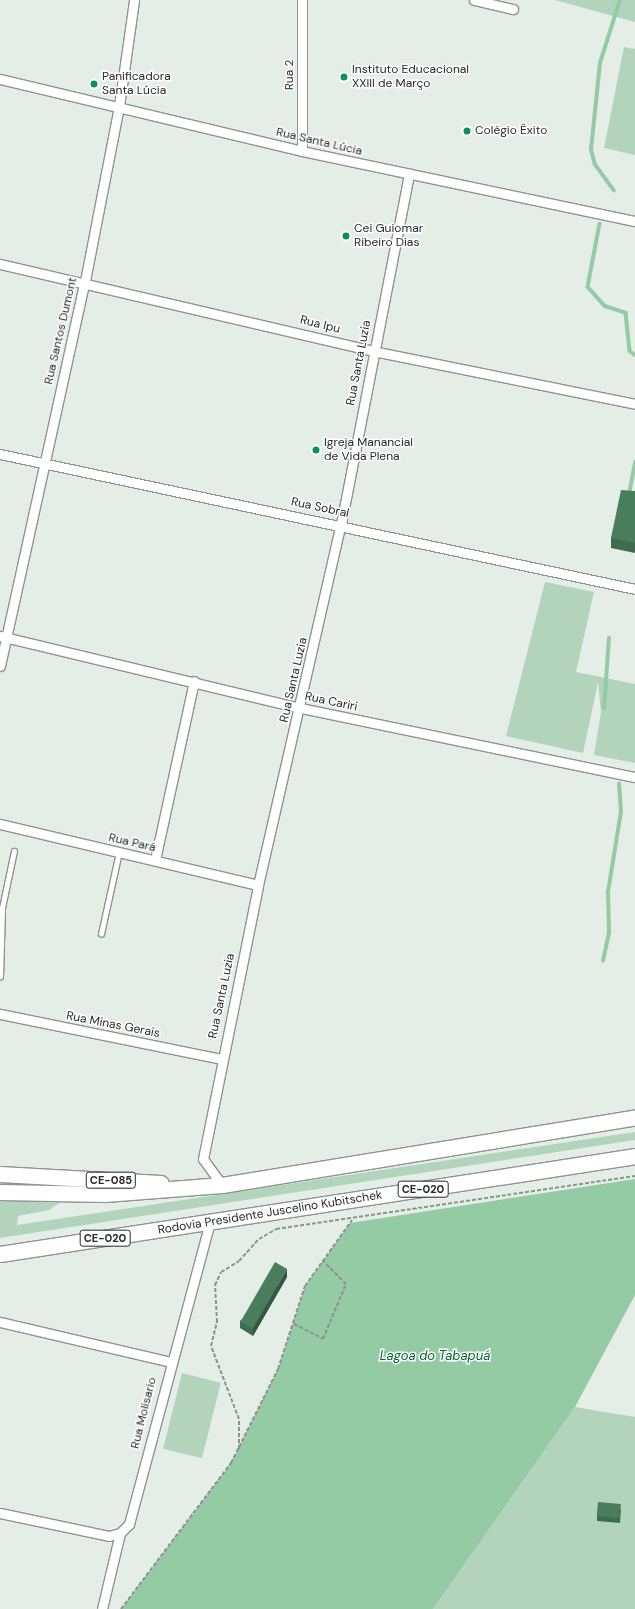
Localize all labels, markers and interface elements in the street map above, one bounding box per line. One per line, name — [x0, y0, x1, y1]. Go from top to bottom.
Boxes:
street label: Rua 2 — [283, 60, 297, 90]
place label: Instituto Educacional XXIII de Março — [352, 63, 469, 91]
place label: Panificadora Santa Lúcia — [102, 70, 171, 98]
marker: Instituto Educacional XXIII de Março — [339, 72, 349, 82]
marker: Panificadora Santa Lúcia — [89, 79, 99, 89]
place label: Colégio Êxito — [475, 124, 547, 138]
street label: Rua Santa Lúcia — [275, 125, 363, 159]
marker: Colégio Êxito — [462, 126, 472, 136]
place label: Cei Guiomar Ribeiro Dias — [354, 222, 423, 250]
marker: Cei Guiomar Ribeiro Dias — [341, 231, 351, 241]
street label: Rua Santos Dumont — [42, 276, 80, 386]
street label: Rua Ipu — [298, 313, 342, 337]
street label: Rua Santa Luzia — [344, 319, 374, 407]
place label: Igreja Manancial de Vida Plena — [324, 436, 413, 464]
marker: Igreja Manancial de Vida Plena — [311, 445, 321, 455]
street label: Rua Sobral — [290, 495, 350, 521]
street label: Rua Santa Luzia — [277, 636, 311, 724]
street label: Rua Cariri — [303, 689, 359, 715]
street label: Rua Pará — [107, 831, 157, 855]
street label: Rua Santa Luzia — [206, 952, 238, 1040]
street label: Rua Minas Gerais — [65, 1009, 161, 1041]
road number: CE-085 — [85, 1171, 137, 1189]
road number: CE-020 — [397, 1180, 449, 1198]
street label: Rodovia Presidente Juscelino Kubitschek — [157, 1188, 383, 1238]
road number: CE-020 — [79, 1229, 131, 1247]
water label: Lagoa do Tabapuá — [380, 1348, 490, 1364]
street label: Rua Molisario — [128, 1376, 160, 1450]

